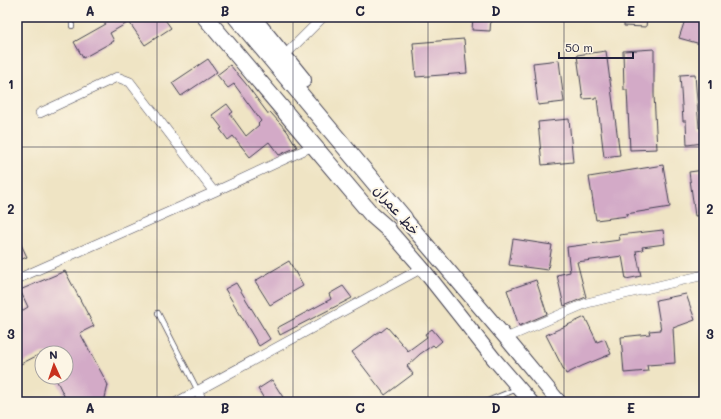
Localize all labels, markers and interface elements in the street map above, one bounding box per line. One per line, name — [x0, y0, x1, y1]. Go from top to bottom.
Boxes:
text: A — [85, 2, 95, 19]
text: B — [221, 2, 230, 19]
text: C — [355, 2, 365, 19]
text: D — [491, 2, 501, 19]
text: E — [627, 2, 635, 19]
scale bar — [559, 34, 633, 60]
text: 50 m — [565, 39, 593, 55]
text: 1 — [8, 75, 14, 92]
text: 1 — [707, 75, 713, 92]
street label: خط عمران — [370, 181, 424, 239]
text: 2 — [7, 200, 15, 217]
text: 2 — [706, 200, 714, 217]
text: 3 — [7, 325, 15, 342]
text: 3 — [706, 325, 714, 342]
north arrow — [34, 345, 74, 385]
text: N — [49, 347, 58, 362]
text: A — [85, 399, 95, 416]
text: B — [221, 399, 230, 416]
text: C — [355, 399, 365, 416]
text: D — [491, 399, 501, 416]
text: E — [627, 399, 635, 416]

